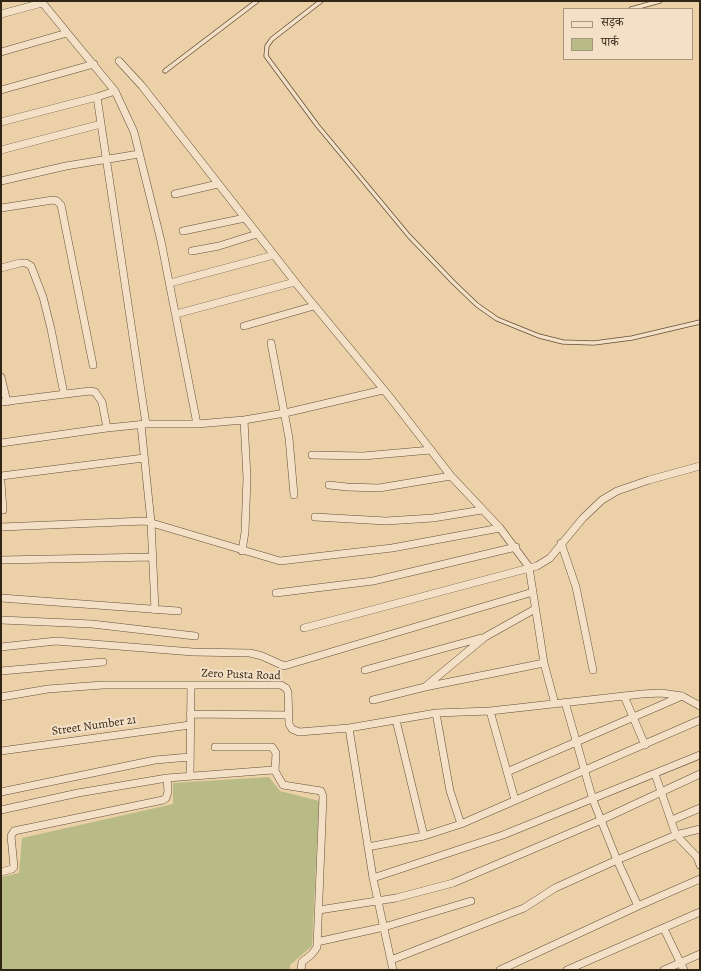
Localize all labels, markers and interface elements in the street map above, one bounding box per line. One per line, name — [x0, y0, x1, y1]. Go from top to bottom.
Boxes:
legend — [563, 8, 693, 60]
text: सड़क — [601, 14, 624, 30]
text: पार्क — [601, 34, 619, 50]
street label: Zero Pusta Road — [201, 666, 281, 684]
street label: Street Number 21 — [51, 713, 137, 739]

